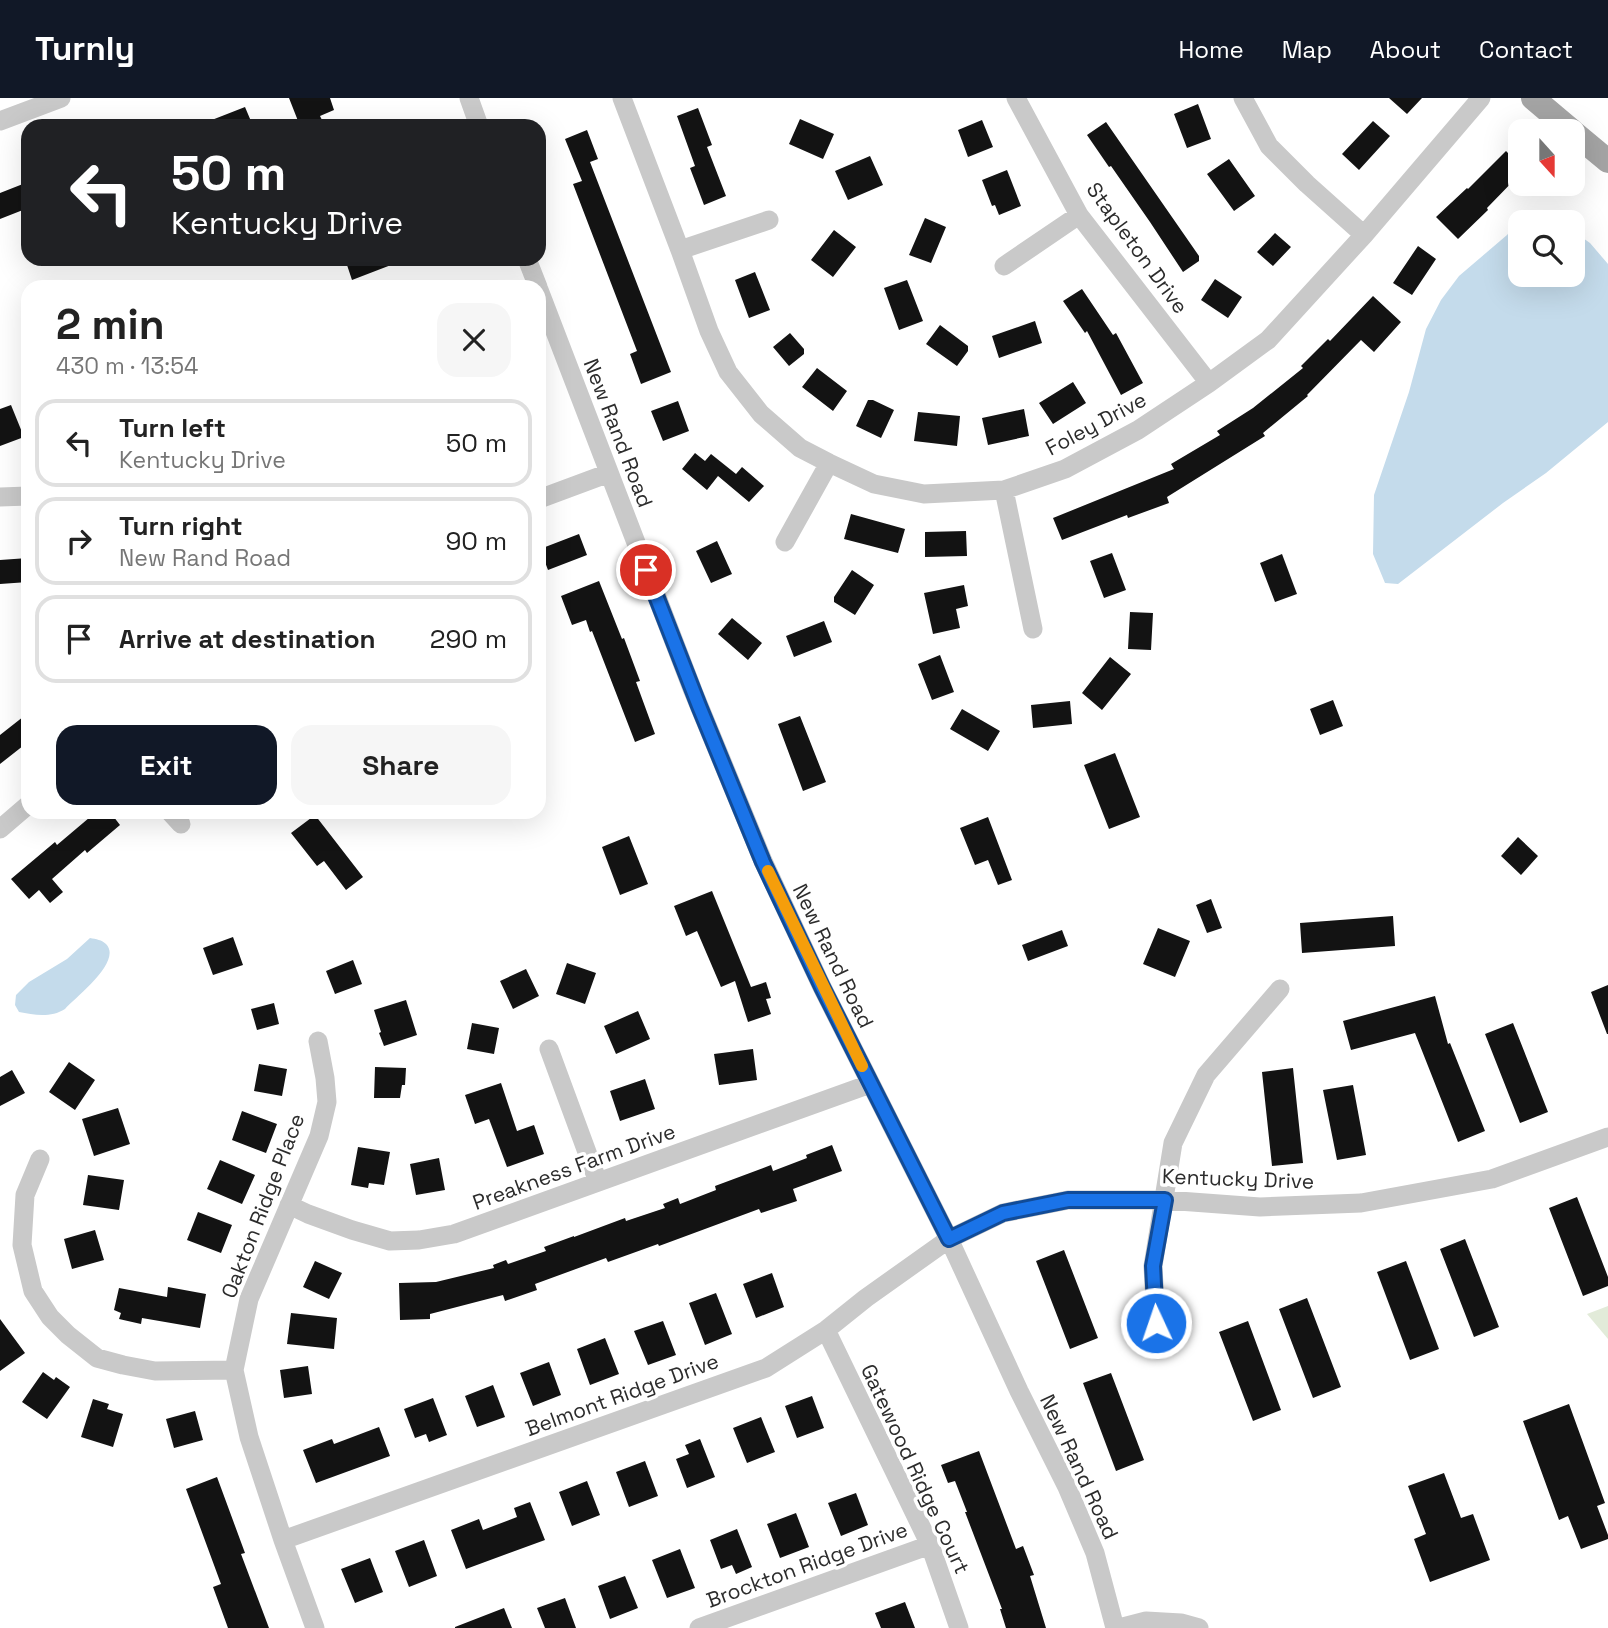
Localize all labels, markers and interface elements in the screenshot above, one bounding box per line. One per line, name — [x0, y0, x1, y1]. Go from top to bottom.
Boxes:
text: Turnly — [35, 28, 135, 70]
text: Home — [1178, 34, 1244, 65]
text: Map — [1282, 34, 1332, 65]
text: About — [1370, 34, 1441, 65]
text: Contact — [1479, 34, 1573, 65]
north arrow — [1508, 119, 1586, 196]
map controls — [1508, 119, 1585, 287]
text: 50 m — [171, 142, 286, 204]
icon: left — [56, 147, 147, 238]
street label: Stapleton Drive — [1081, 177, 1194, 319]
text: Kentucky Drive — [171, 203, 403, 243]
button: search — [1508, 210, 1585, 287]
text: 2 min — [56, 298, 165, 351]
button: close — [437, 303, 511, 377]
text: 430 m · 13:54 — [56, 351, 198, 381]
street label: New Rand Road — [578, 355, 659, 511]
street label: Foley Drive — [1041, 386, 1151, 461]
text: Turn left — [119, 411, 226, 445]
icon: left — [60, 424, 98, 462]
text: 50 m — [446, 426, 507, 460]
text: Kentucky Drive — [119, 445, 286, 475]
text: Turn right — [119, 509, 243, 543]
icon: right — [60, 522, 98, 560]
text: 90 m — [445, 524, 507, 558]
pin — [616, 540, 676, 600]
text: New Rand Road — [119, 543, 291, 573]
icon: arrive — [627, 551, 665, 589]
icon: arrive — [60, 620, 98, 658]
text: Arrive at destination — [119, 622, 376, 656]
text: 290 m — [430, 622, 507, 656]
button: Exit — [56, 725, 277, 805]
button: Share — [291, 725, 511, 805]
street label: New Rand Road — [787, 879, 880, 1032]
street label: Oakton Ridge Place — [215, 1110, 310, 1302]
street label: Preakness Farm Drive — [469, 1117, 679, 1216]
street label: Kentucky Drive — [1161, 1162, 1315, 1195]
position arrow — [1119, 1286, 1193, 1360]
street label: Belmont Ridge Drive — [522, 1347, 722, 1442]
street label: Gatewood Ridge Court — [855, 1360, 976, 1578]
street label: New Rand Road — [1034, 1390, 1125, 1544]
street label: Brockton Ridge Drive — [702, 1516, 911, 1614]

